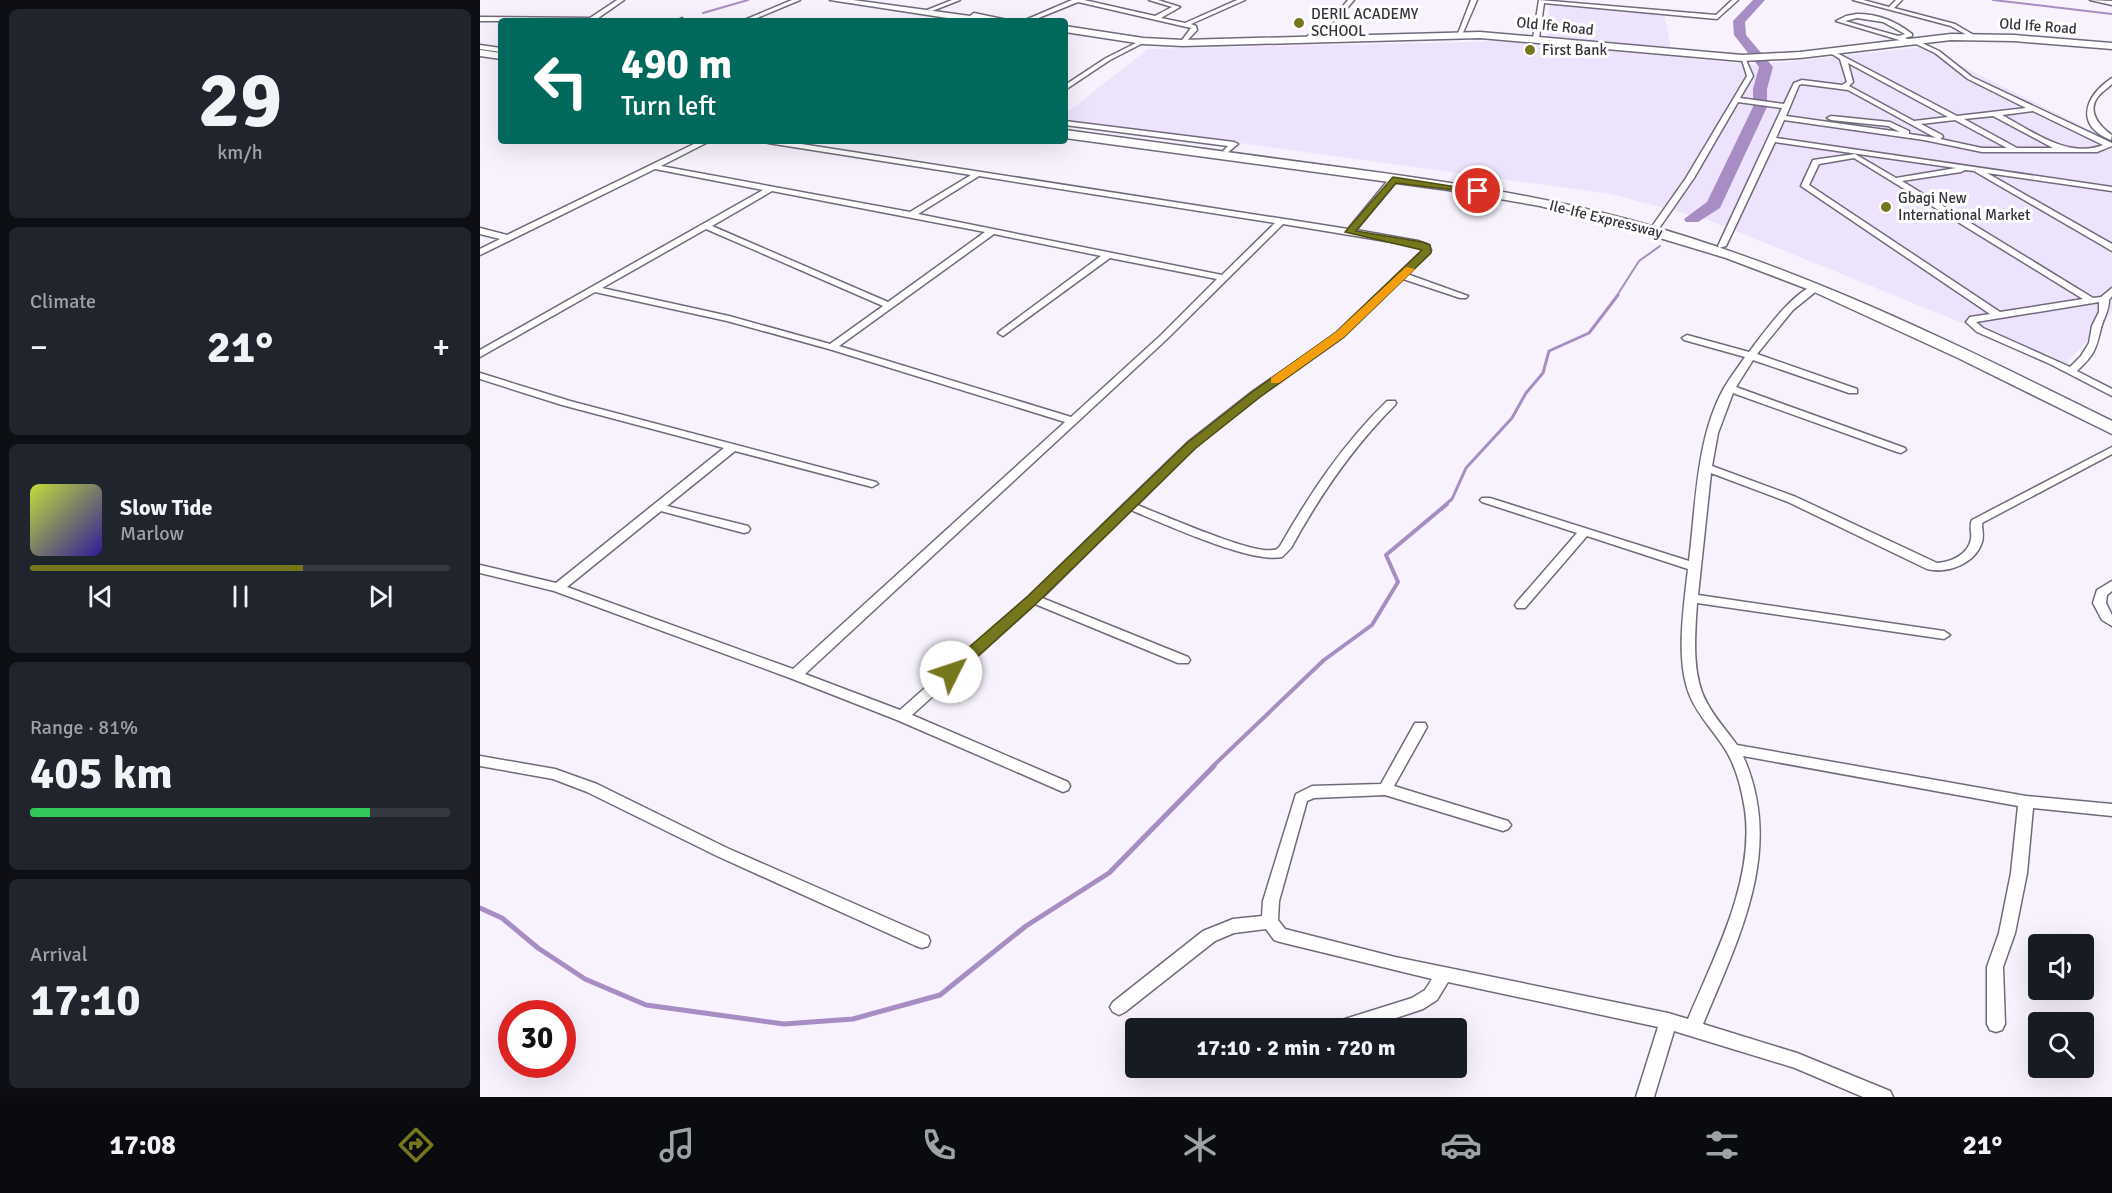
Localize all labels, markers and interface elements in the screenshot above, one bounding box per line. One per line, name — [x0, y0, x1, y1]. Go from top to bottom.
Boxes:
place label: DERIL ACADEMY SCHOOL — [1311, 5, 1419, 40]
street label: Old Ife Road — [1515, 13, 1595, 39]
street label: Old Ife Road — [1999, 14, 2077, 38]
marker: DERIL ACADEMY SCHOOL — [1292, 16, 1306, 30]
text: 490 m — [621, 39, 732, 90]
place label: First Bank — [1542, 41, 1607, 59]
icon: left — [522, 42, 600, 120]
marker: First Bank — [1523, 43, 1537, 57]
text: 29 — [198, 53, 282, 149]
text: Turn left — [621, 90, 716, 123]
text: km/h — [217, 140, 263, 165]
pin — [1452, 165, 1503, 216]
icon: arrive — [1461, 174, 1494, 207]
place label: Gbagi New International Market — [1898, 189, 2030, 224]
street label: Ile-Ife Expressway — [1548, 196, 1664, 242]
marker: Gbagi New International Market — [1879, 200, 1893, 214]
text: Climate — [30, 289, 96, 314]
text: 21° — [207, 320, 273, 375]
text: − — [30, 327, 48, 368]
text: + — [432, 327, 450, 368]
text: Slow Tide — [120, 494, 212, 521]
text: Marlow — [120, 521, 184, 546]
icon: previous — [84, 580, 117, 613]
icon: pause — [224, 580, 257, 613]
icon: next — [364, 580, 397, 613]
position arrow — [919, 640, 983, 704]
text: Range · 81% — [30, 715, 138, 740]
text: 405 km — [30, 746, 173, 801]
map controls — [2028, 934, 2094, 1078]
button: sound — [2028, 934, 2094, 1000]
text: Arrival — [30, 942, 88, 967]
text: 17:10 — [30, 973, 140, 1028]
speed limit sign: 30 — [498, 1000, 576, 1078]
button: search — [2028, 1012, 2094, 1078]
text: 17:10 · 2 min · 720 m — [1196, 1034, 1396, 1061]
icon: directions — [395, 1124, 437, 1166]
icon: music — [656, 1124, 698, 1166]
icon: phone — [918, 1124, 960, 1166]
icon: climate — [1179, 1124, 1221, 1166]
icon: car — [1440, 1124, 1482, 1166]
icon: filters — [1701, 1124, 1743, 1166]
text: 17:08 — [110, 1129, 176, 1162]
text: 21° — [1962, 1129, 2002, 1162]

